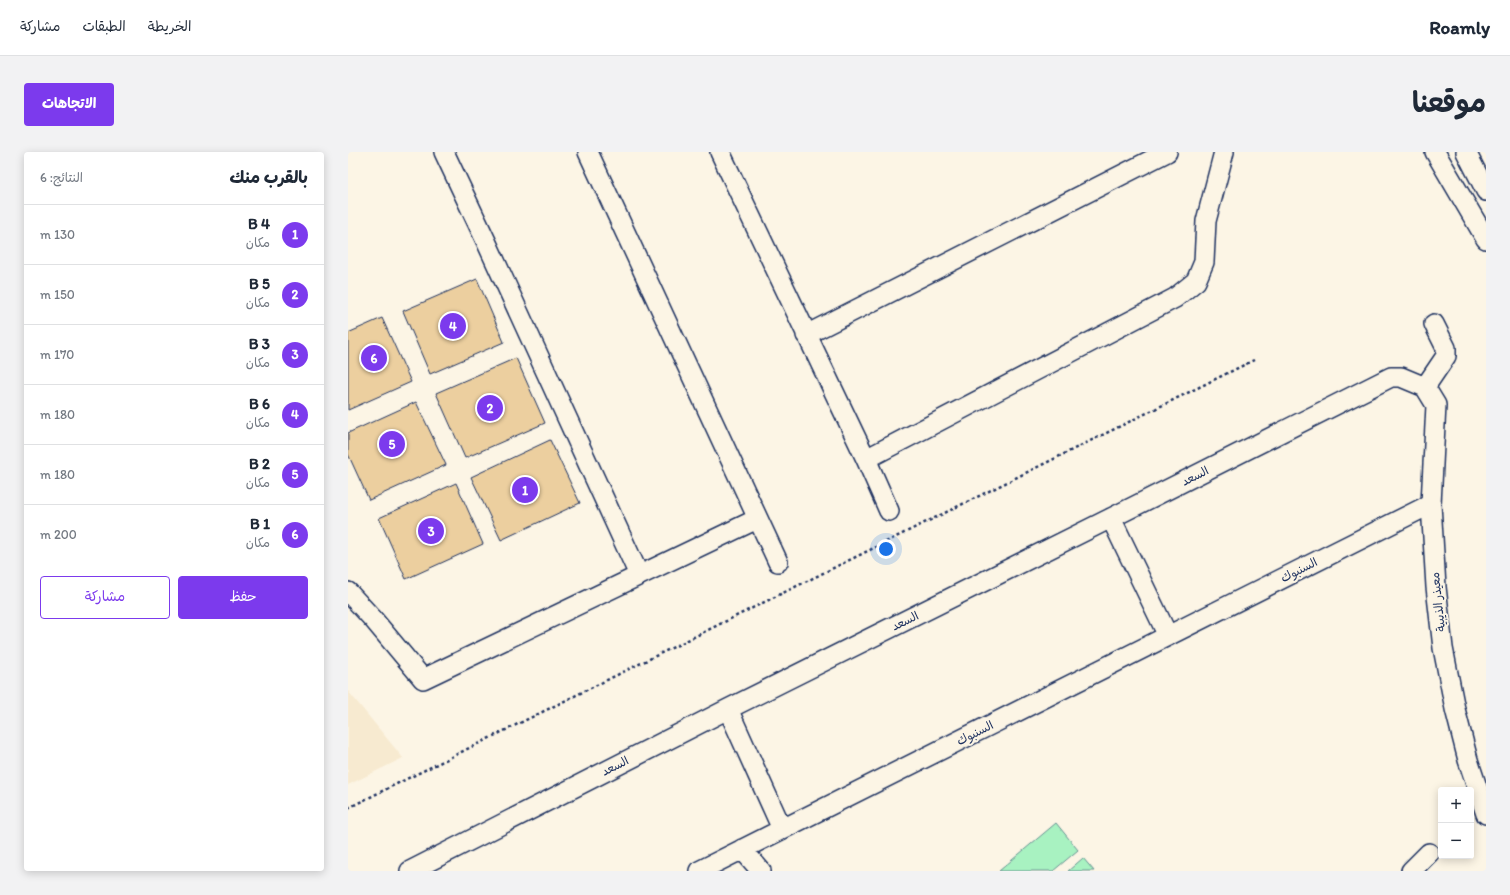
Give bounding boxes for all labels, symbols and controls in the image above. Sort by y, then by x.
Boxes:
text: Roamly [1429,16,1490,39]
text: مشاركة [20,18,60,35]
text: الطبقات [82,18,126,35]
text: الخريطة [148,18,191,35]
button: الاتجاهات [24,83,114,126]
text: موقعنا [1412,85,1486,119]
text: بالقرب منك [230,167,308,187]
text: النتائج: 6 [40,170,83,185]
text: B 4 [248,215,270,233]
text: 130 m [40,227,75,242]
text: 1 [292,227,298,242]
text: مكان [246,235,270,250]
text: B 5 [249,275,270,293]
text: 150 m [40,287,75,302]
text: 2 [292,287,298,302]
text: مكان [246,295,270,310]
pin: 4 [440,311,466,341]
text: B 3 [249,335,270,353]
pin: 6 [361,343,387,373]
text: 170 m [40,347,74,362]
text: 3 [291,347,299,362]
text: مكان [246,355,270,370]
pin: 2 [477,393,503,423]
text: B 6 [249,395,270,413]
text: 180 m [40,407,75,422]
text: 4 [291,407,299,422]
text: مكان [246,415,270,430]
pin: 5 [379,429,405,459]
text: B 2 [249,455,270,473]
street label: السعد [1179,463,1211,489]
text: 180 m [40,467,75,482]
text: 5 [292,467,298,482]
text: مكان [246,475,270,490]
pin: 1 [512,475,538,505]
text: B 1 [250,515,270,533]
pin: 3 [418,516,444,546]
text: 200 m [40,527,77,542]
text: 6 [292,527,298,542]
text: مكان [246,535,270,550]
your location [876,539,896,559]
street label: السنبوك [1278,555,1320,586]
street label: معيذر الذيبية [1428,571,1449,632]
button: مشاركة [40,576,170,619]
button: حفظ [178,576,308,619]
street label: السعد [889,608,921,634]
street label: السنبوك [954,718,996,749]
street label: السعد [599,753,631,779]
map controls [1438,787,1474,859]
button: + [1438,787,1474,823]
button: − [1438,823,1474,859]

